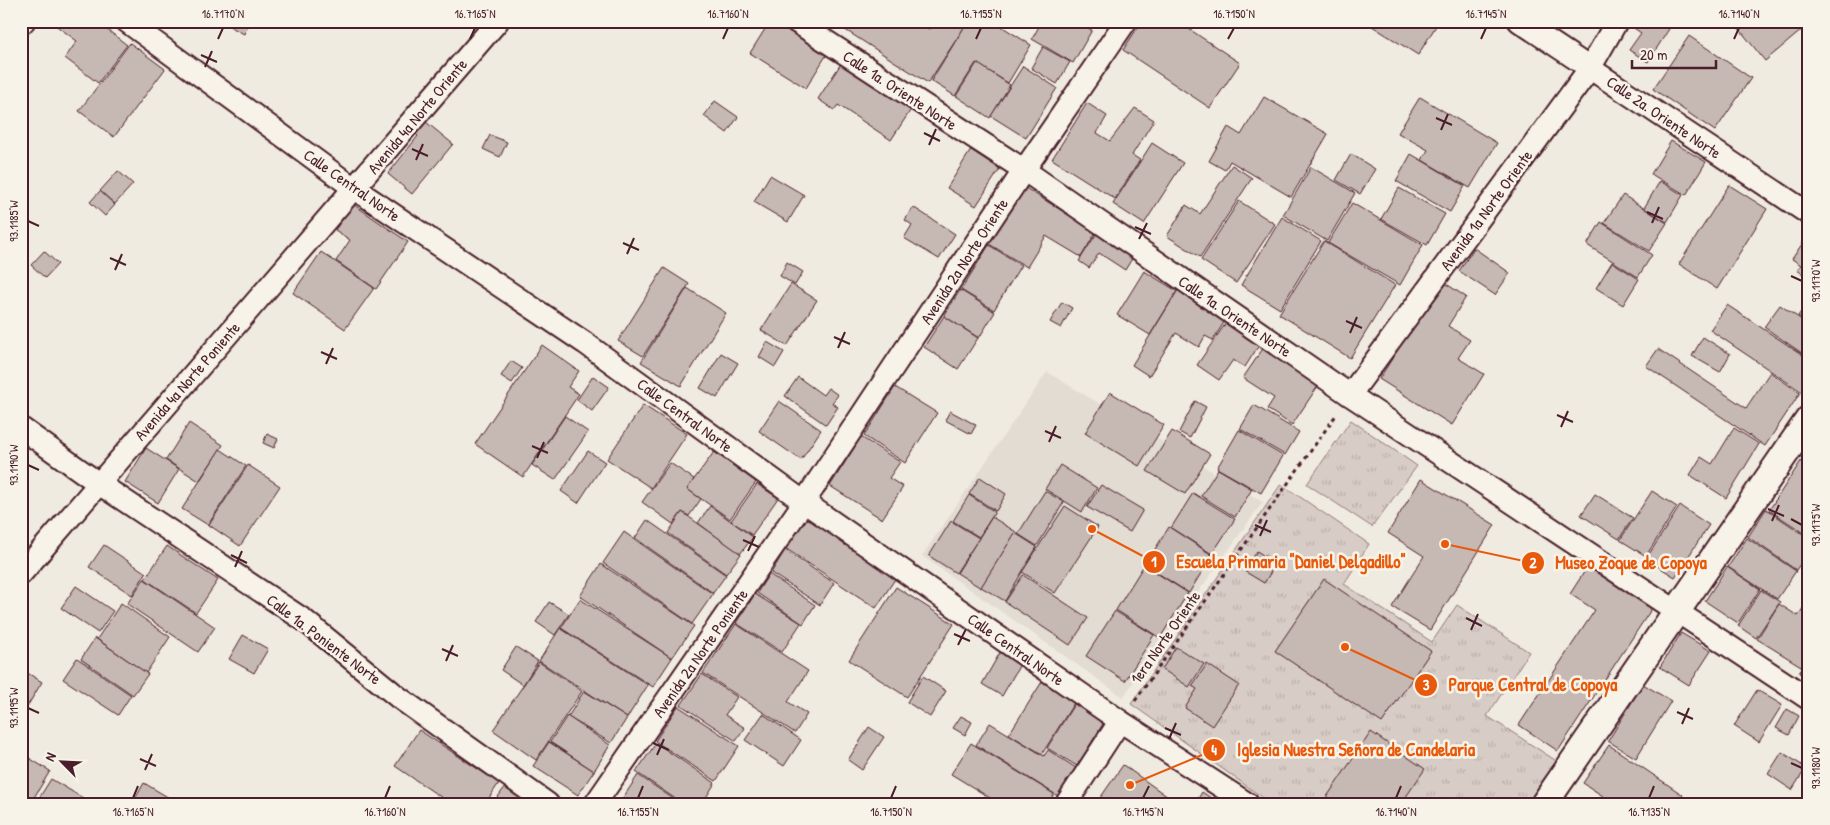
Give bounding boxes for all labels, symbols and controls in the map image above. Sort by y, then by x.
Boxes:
text: 16.7170°N [202,5,244,22]
text: 16.7165°N [454,5,496,22]
text: 16.7160°N [707,5,749,22]
text: 16.7155°N [960,5,1002,22]
text: 16.7150°N [1213,5,1255,22]
text: 16.7145°N [1466,5,1506,22]
text: 16.7140°N [1718,5,1760,22]
scale bar [1632,38,1716,70]
text: 20 m [1640,44,1667,65]
street label: Calle 1a. Oriente Norte [839,45,962,136]
street label: Avenida 4a Norte Oriente [362,53,472,178]
street label: Calle 2a. Oriente Norte [1602,71,1726,164]
street label: Calle Central Norte [299,144,405,227]
street label: Avenida 1a Norte Oriente [1435,145,1538,275]
street label: Avenida 2a Norte Oriente [915,193,1013,328]
text: 93.1185°W [5,200,22,242]
text: 93.1170°W [1807,259,1824,302]
street label: Calle 1a. Oriente Norte [1174,270,1296,362]
street label: Avenida 4a Norte Poniente [129,316,245,445]
street label: Calle Central Norte [633,373,738,458]
text: 93.1190°W [5,444,22,486]
text: 93.1175°W [1807,503,1824,546]
callout: Escuela Primaria "Daniel Delgadillo" [1142,545,1416,578]
callout: Museo Zoque de Copoya [1520,546,1717,579]
text: Escuela Primaria "Daniel Delgadillo" [1176,549,1406,575]
text: Museo Zoque de Copoya [1555,550,1708,576]
text: 1 [1151,551,1157,572]
text: 2 [1529,552,1537,573]
street label: Avenida 2a Norte Poniente [647,584,753,722]
street label: 1era Norte Oriente [1125,586,1206,688]
street label: Calle 1a. Poniente Norte [262,589,386,690]
street label: Calle Central Norte [963,608,1069,691]
callout: Parque Central de Copoya [1414,668,1628,701]
text: Parque Central de Copoya [1449,672,1618,698]
text: 3 [1423,674,1430,695]
text: 93.1195°W [5,687,22,728]
callout: Iglesia Nuestra Señora de Candelaria [1202,734,1485,767]
text: Iglesia Nuestra Señora de Candelaria [1237,737,1476,763]
north arrow [38,738,88,788]
text: 4 [1211,739,1217,760]
text: 93.1180°W [1807,746,1824,789]
text: N [39,749,60,764]
text: 16.7165°N [112,803,154,820]
text: 16.7160°N [364,803,406,820]
text: 16.7155°N [617,803,659,820]
text: 16.7150°N [870,803,912,820]
text: 16.7145°N [1123,803,1163,820]
text: 16.7140°N [1375,803,1417,820]
text: 16.7135°N [1628,803,1670,820]

